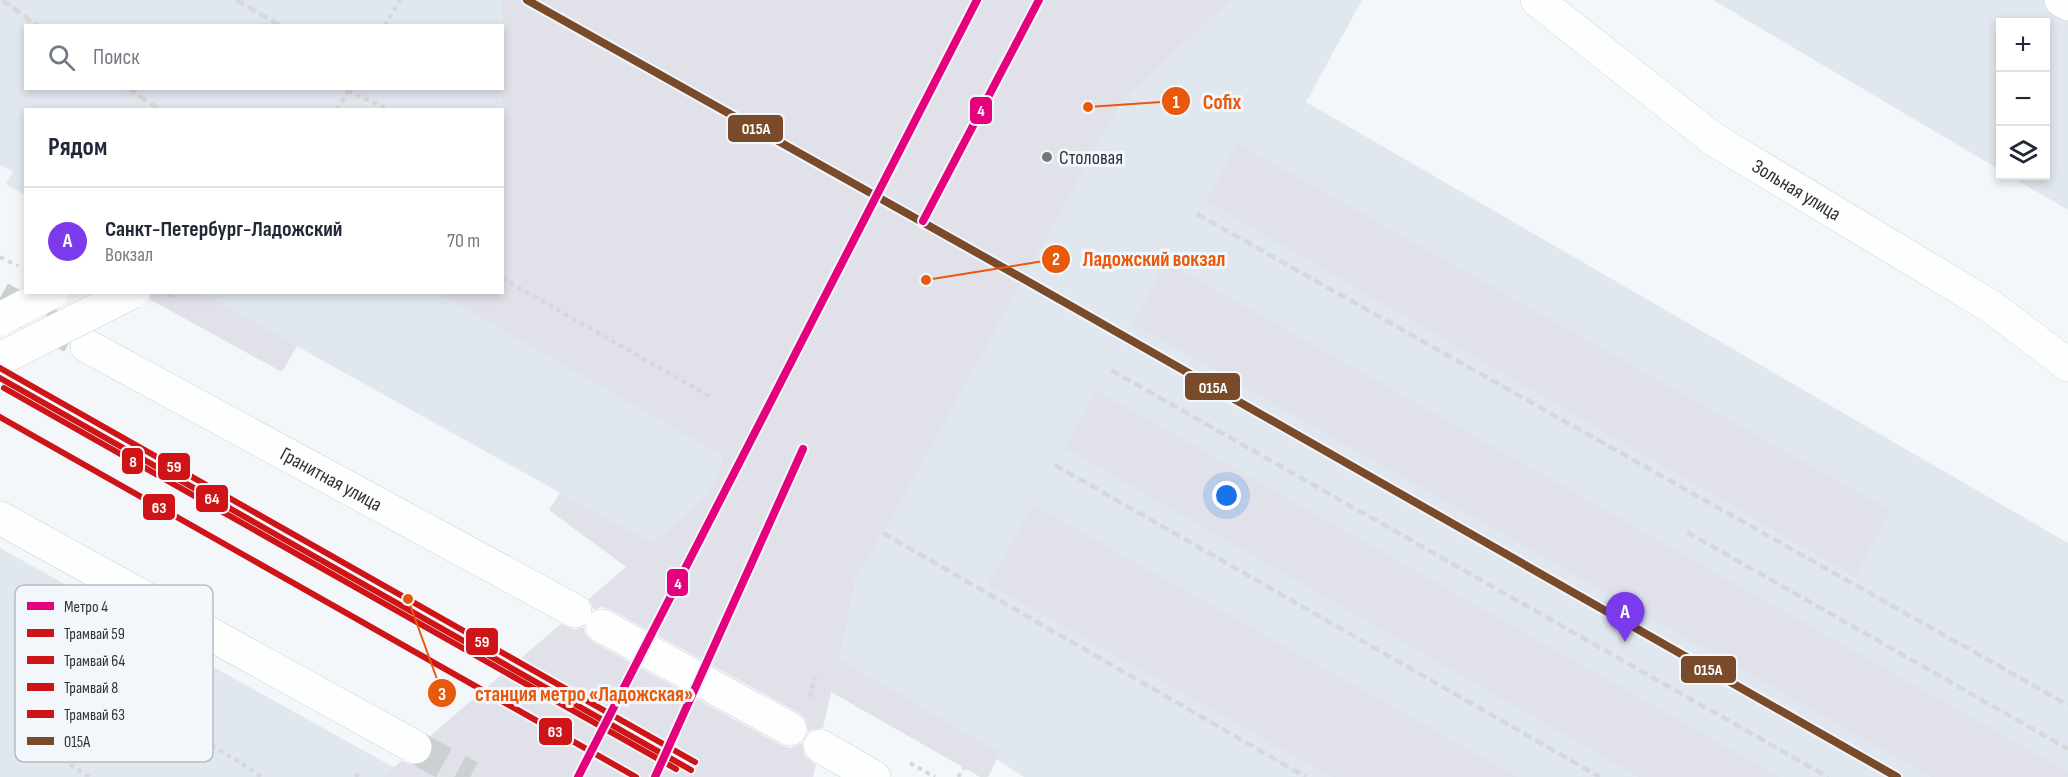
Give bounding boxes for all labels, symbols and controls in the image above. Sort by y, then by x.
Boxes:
map controls [1996,18,2050,180]
button: + [1996,18,2050,72]
search box [24,24,504,90]
icon: search [45,41,78,74]
text: Поиск [93,44,139,71]
button: − [1996,72,2050,126]
callout: Cofix [1161,82,1253,121]
text: Cofix [1203,90,1241,115]
text: 1 [1172,92,1180,113]
line badge: 4 [969,96,993,125]
text: 4 [977,102,985,121]
line badge: 015А [727,114,784,143]
text: 015А [742,120,771,139]
button: layers [1996,126,2050,180]
text: Рядом [48,132,107,163]
place label: Столовая [1059,146,1123,170]
marker: Столовая [1040,150,1054,164]
street label: Зольная улица [1747,154,1845,226]
text: Санкт-Петербург-Ладожский [105,216,342,243]
text: A [63,229,72,253]
text: 70 m [447,229,480,253]
callout: Ладожский вокзал [1041,239,1236,278]
text: Вокзал [105,243,153,267]
text: Ладожский вокзал [1083,247,1225,272]
text: 2 [1052,249,1060,270]
line badge: 015А [1184,372,1241,401]
text: 015А [1199,379,1228,398]
street label: Гранитная улица [276,442,386,517]
line badge: 8 [121,447,144,475]
line badge: 59 [157,452,191,481]
text: 8 [129,453,137,472]
text: 59 [167,458,181,477]
your location [1212,481,1241,510]
line badge: 64 [195,484,229,513]
text: 64 [204,490,220,509]
line badge: 63 [142,493,176,521]
text: 63 [152,499,166,518]
line badge: 4 [666,568,689,597]
text: 4 [674,575,682,594]
legend [15,585,213,762]
pin: A [1606,592,1644,642]
text: Метро 4 [64,598,108,617]
text: Трамвай 59 [64,625,125,644]
line badge: 59 [465,627,499,656]
text: 59 [475,633,489,652]
text: Трамвай 64 [64,652,126,671]
line badge: 015А [1680,655,1737,684]
text: 015А [1694,661,1723,680]
callout: станция метро «Ладожская» [427,674,711,713]
text: Трамвай 8 [64,679,118,698]
text: станция метро «Ладожская» [475,682,693,707]
text: 3 [438,684,446,705]
text: Трамвай 63 [64,706,125,725]
line badge: 63 [538,717,573,746]
text: 63 [548,723,562,742]
text: 015А [64,733,90,752]

